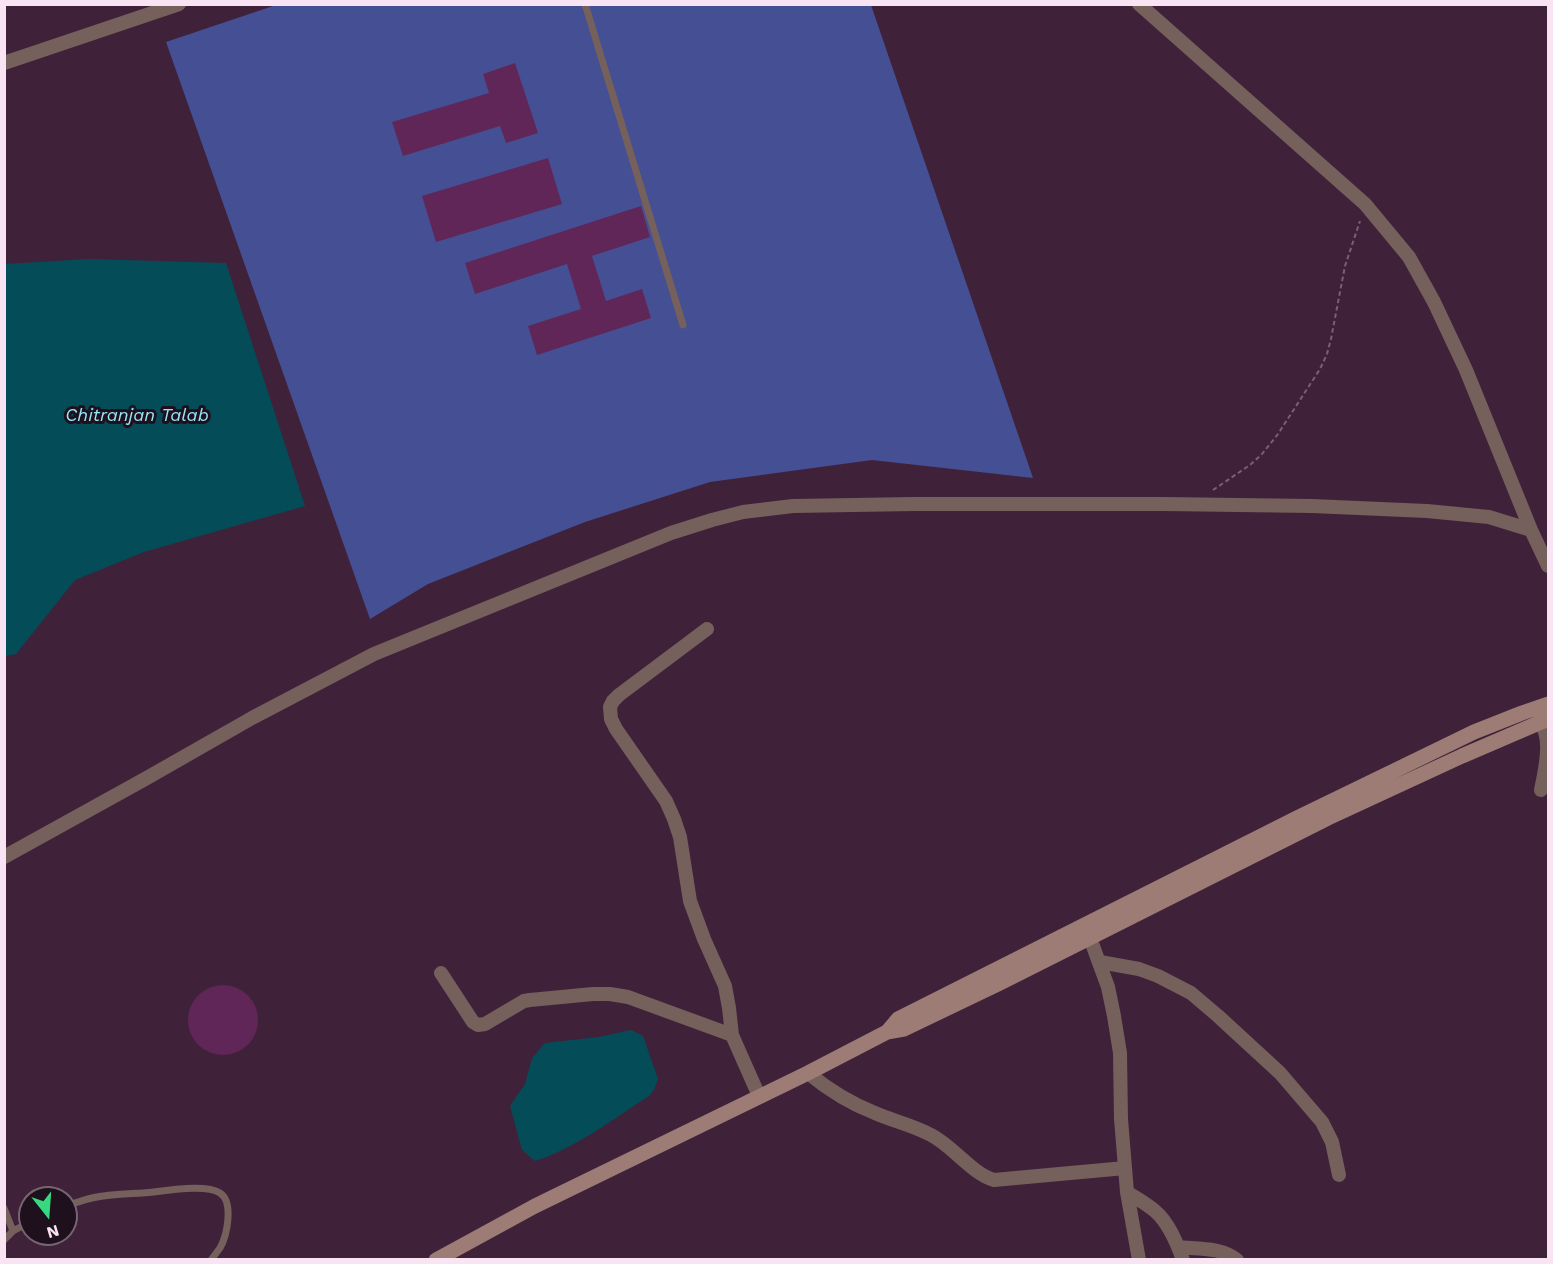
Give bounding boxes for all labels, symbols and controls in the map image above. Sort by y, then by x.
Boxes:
water label: Chitranjan Talab [65,405,209,427]
north arrow [18,1186,78,1246]
text: N [44,1221,61,1243]

